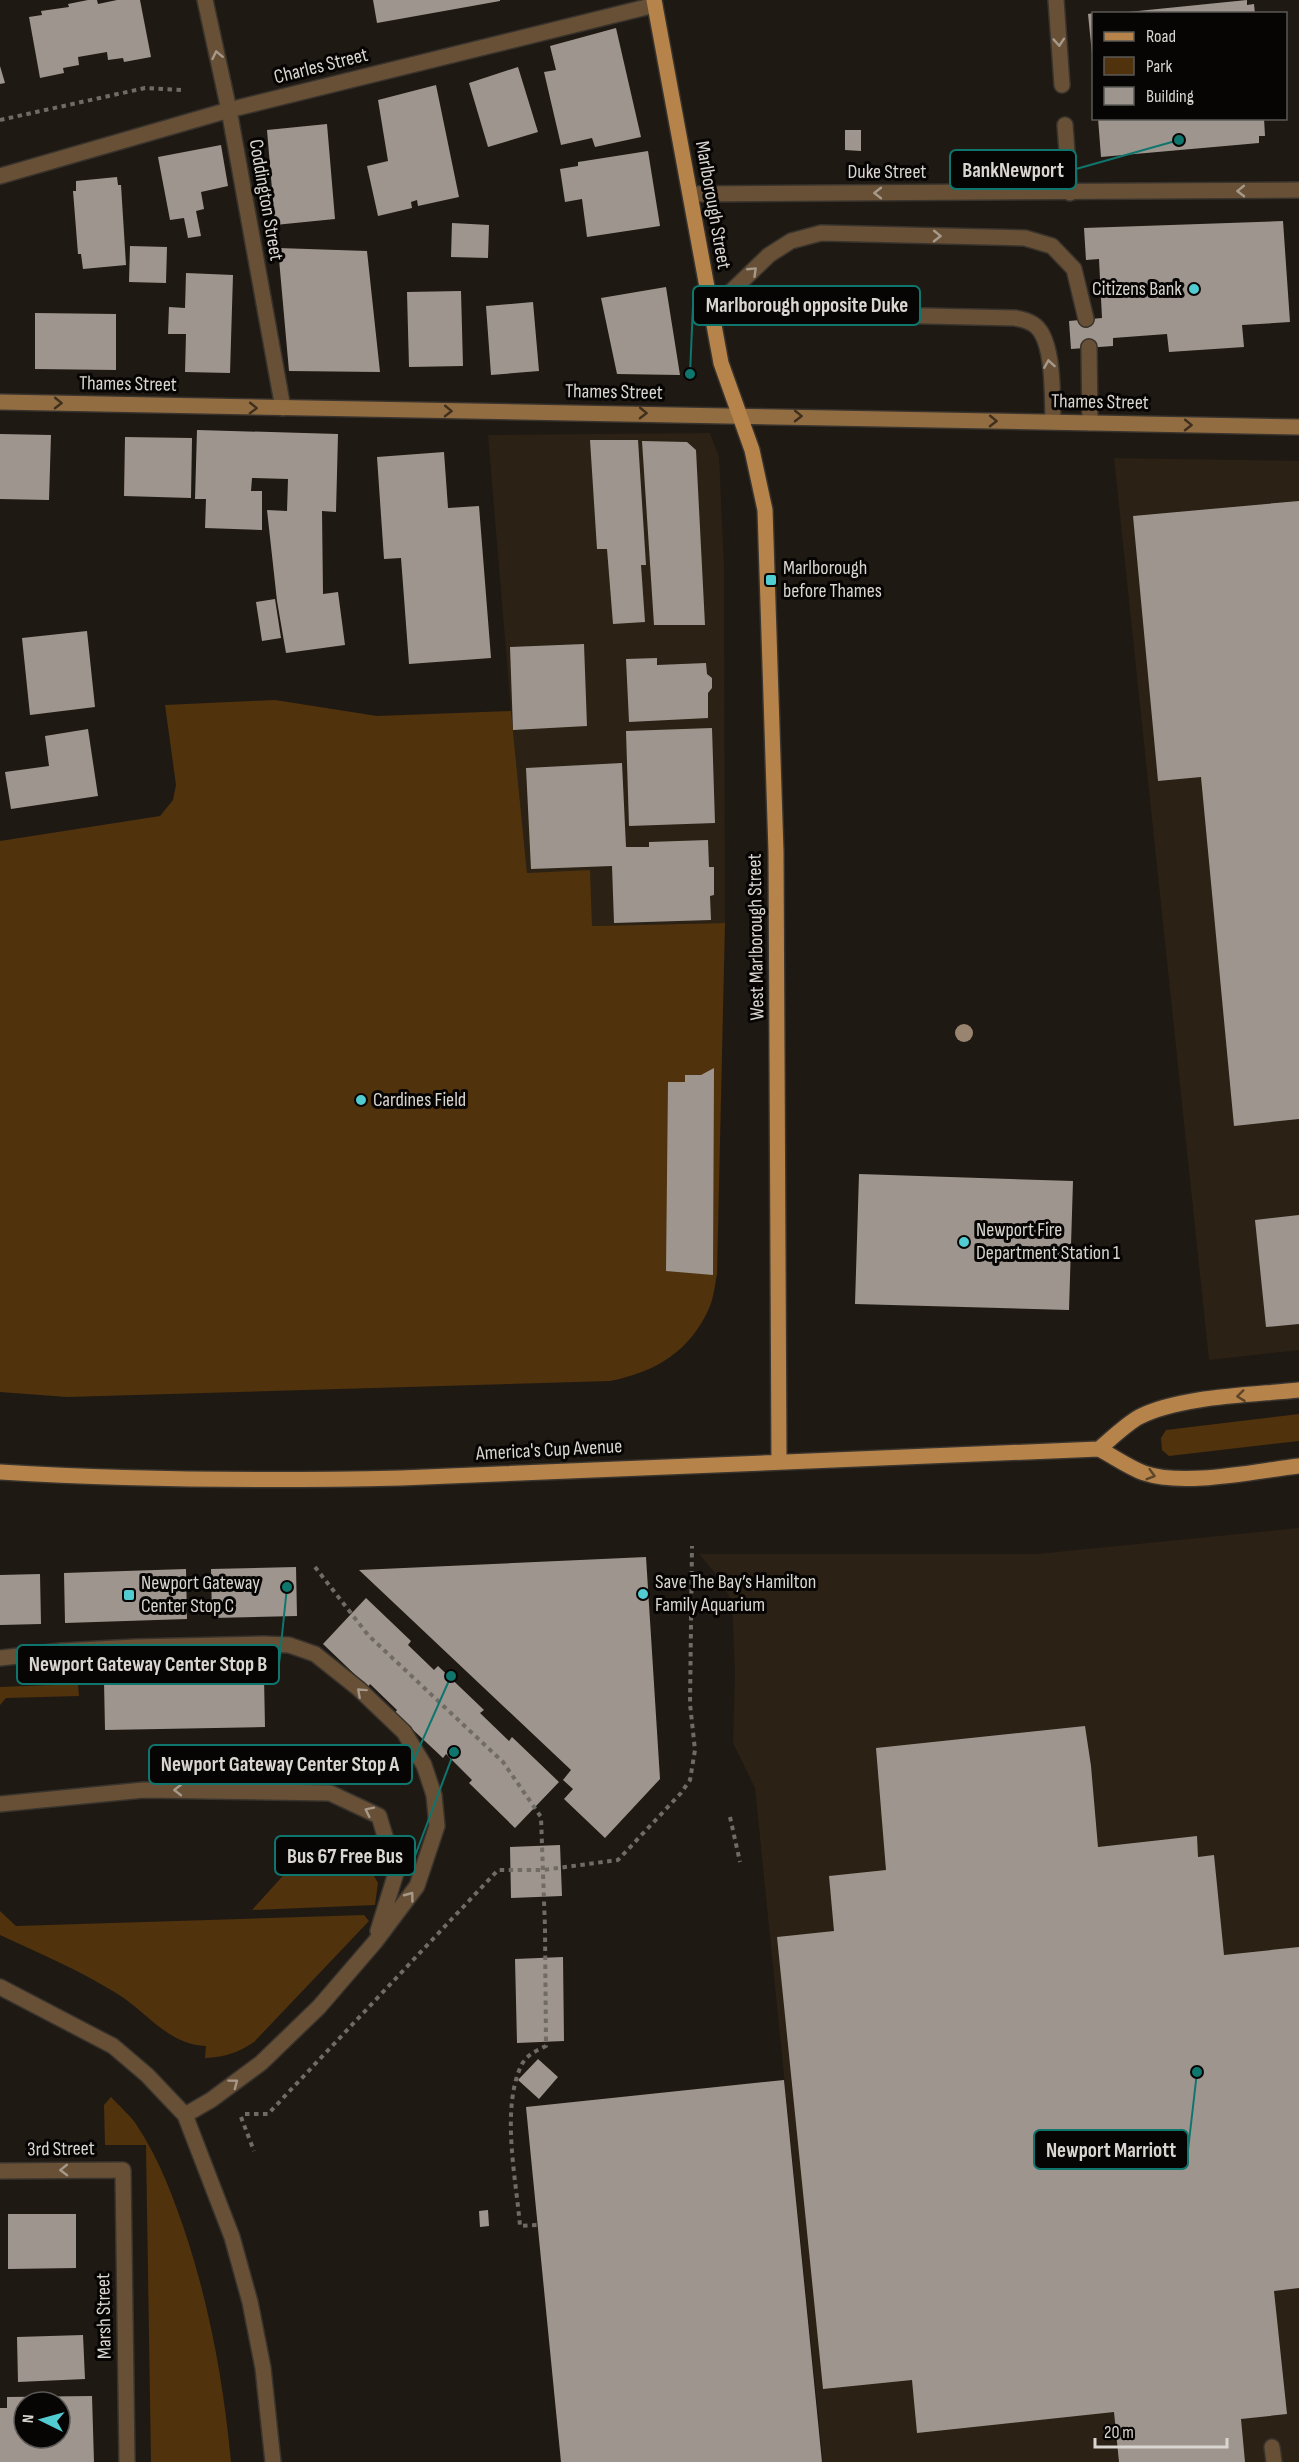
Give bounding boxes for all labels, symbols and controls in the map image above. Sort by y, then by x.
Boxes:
legend [1092,12,1287,120]
text: Road [1146,26,1176,47]
one-way arrow [1052,38,1065,47]
street label: Charles Street [272,43,370,89]
one-way arrow [211,50,224,60]
text: Park [1146,56,1172,77]
text: Building [1146,86,1194,107]
street label: Coddington Street [244,137,288,263]
street label: Marlborough Street [690,139,736,271]
callout: BankNewport [950,150,1076,189]
text: BankNewport [962,158,1064,183]
street label: Duke Street [848,160,926,184]
one-way arrow [1236,185,1245,197]
one-way arrow [873,187,882,199]
one-way arrow [932,230,941,242]
one-way arrow [746,267,757,278]
place label: Citizens Bank [1092,277,1182,301]
marker: Citizens Bank [1187,282,1201,296]
callout: Marlborough opposite Duke [693,286,920,325]
text: Marlborough opposite Duke [706,293,908,318]
one-way arrow [1044,359,1056,368]
street label: Thames Street [79,371,177,397]
street label: Thames Street [565,379,663,405]
street label: Thames Street [1051,389,1149,415]
one-way arrow [54,397,63,410]
one-way arrow [249,401,258,414]
one-way arrow [444,404,453,417]
one-way arrow [639,407,648,420]
one-way arrow [793,410,802,422]
one-way arrow [988,414,997,427]
one-way arrow [1183,419,1192,431]
place label: Marlborough before Thames [783,556,882,603]
marker: Marlborough before Thames [764,573,778,587]
street label: West Marlborough Street [743,853,769,1021]
place label: Cardines Field [373,1088,466,1112]
marker: Cardines Field [354,1093,368,1107]
place label: Newport Fire Department Station 1 [976,1218,1120,1265]
marker: Newport Fire Department Station 1 [957,1235,971,1249]
one-way arrow [1236,1390,1245,1402]
street label: America's Cup Avenue [474,1434,623,1466]
one-way arrow [1146,1467,1156,1480]
place label: Save The Bay’s Hamilton Family Aquarium [655,1570,816,1617]
place label: Newport Gateway Center Stop C [141,1571,260,1618]
marker: Save The Bay’s Hamilton Family Aquarium [636,1587,650,1601]
marker: Newport Gateway Center Stop C [122,1588,136,1602]
callout: Newport Gateway Center Stop B [17,1645,279,1684]
text: Newport Gateway Center Stop B [29,1652,267,1677]
one-way arrow [358,1688,368,1699]
callout: Newport Gateway Center Stop A [149,1745,412,1784]
text: Newport Gateway Center Stop A [161,1752,400,1777]
one-way arrow [174,1784,183,1796]
one-way arrow [364,1807,375,1819]
callout: Bus 67 Free Bus [275,1836,415,1875]
text: Bus 67 Free Bus [287,1844,403,1869]
one-way arrow [403,1892,414,1903]
one-way arrow [227,2080,238,2091]
callout: Newport Marriott [1034,2130,1188,2169]
street label: 3rd Street [27,2136,95,2162]
text: Newport Marriott [1046,2138,1176,2163]
one-way arrow [60,2164,69,2176]
street label: Marsh Street [91,2273,117,2359]
north arrow [12,2390,72,2450]
scale bar [1095,2411,1227,2449]
text: N [19,2414,38,2424]
text: 20 m [1104,2422,1134,2443]

